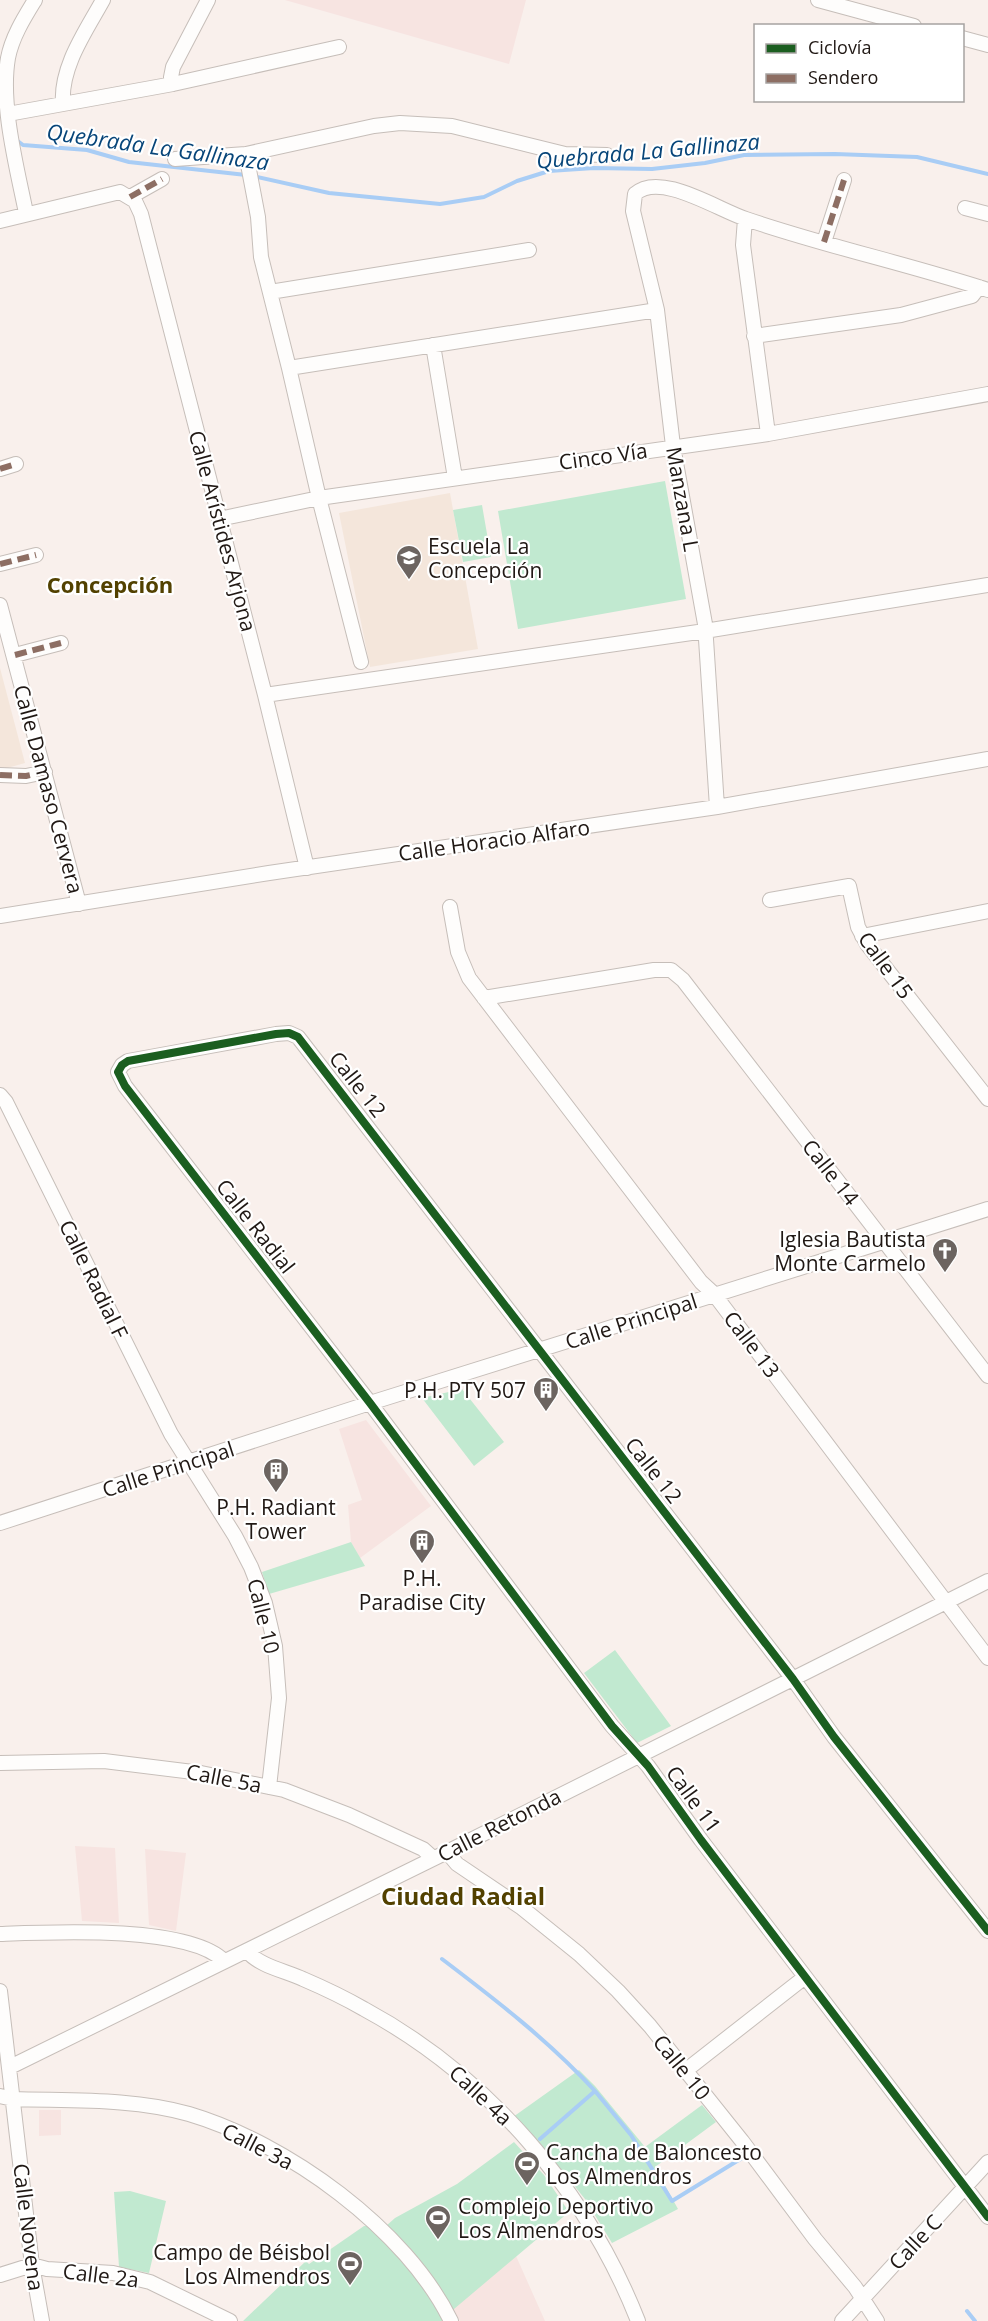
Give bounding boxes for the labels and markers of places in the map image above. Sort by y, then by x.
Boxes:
place label: Escuela La Concepción [428,532,542,584]
school or university icon: Escuela La Concepción [394,543,424,581]
place label: Iglesia Bautista Monte Carmelo [774,1225,926,1277]
church icon: Iglesia Bautista Monte Carmelo [930,1236,960,1274]
building icon: P.H. PTY 507 [531,1375,561,1413]
place label: P.H. PTY 507 [404,1376,526,1404]
building icon: P.H. Radiant Tower [261,1456,291,1494]
place label: P.H. Radiant Tower [216,1493,336,1545]
building icon: P.H. Paradise City [407,1527,437,1565]
place label: P.H. Paradise City [359,1564,486,1616]
place label: Cancha de Baloncesto Los Almendros [546,2138,762,2190]
sports icon: Cancha de Baloncesto Los Almendros [512,2149,542,2187]
place label: Complejo Deportivo Los Almendros [458,2192,654,2244]
sports icon: Complejo Deportivo Los Almendros [423,2203,453,2241]
place label: Campo de Béisbol Los Almendros [153,2238,330,2290]
sports icon: Campo de Béisbol Los Almendros [335,2249,365,2287]

